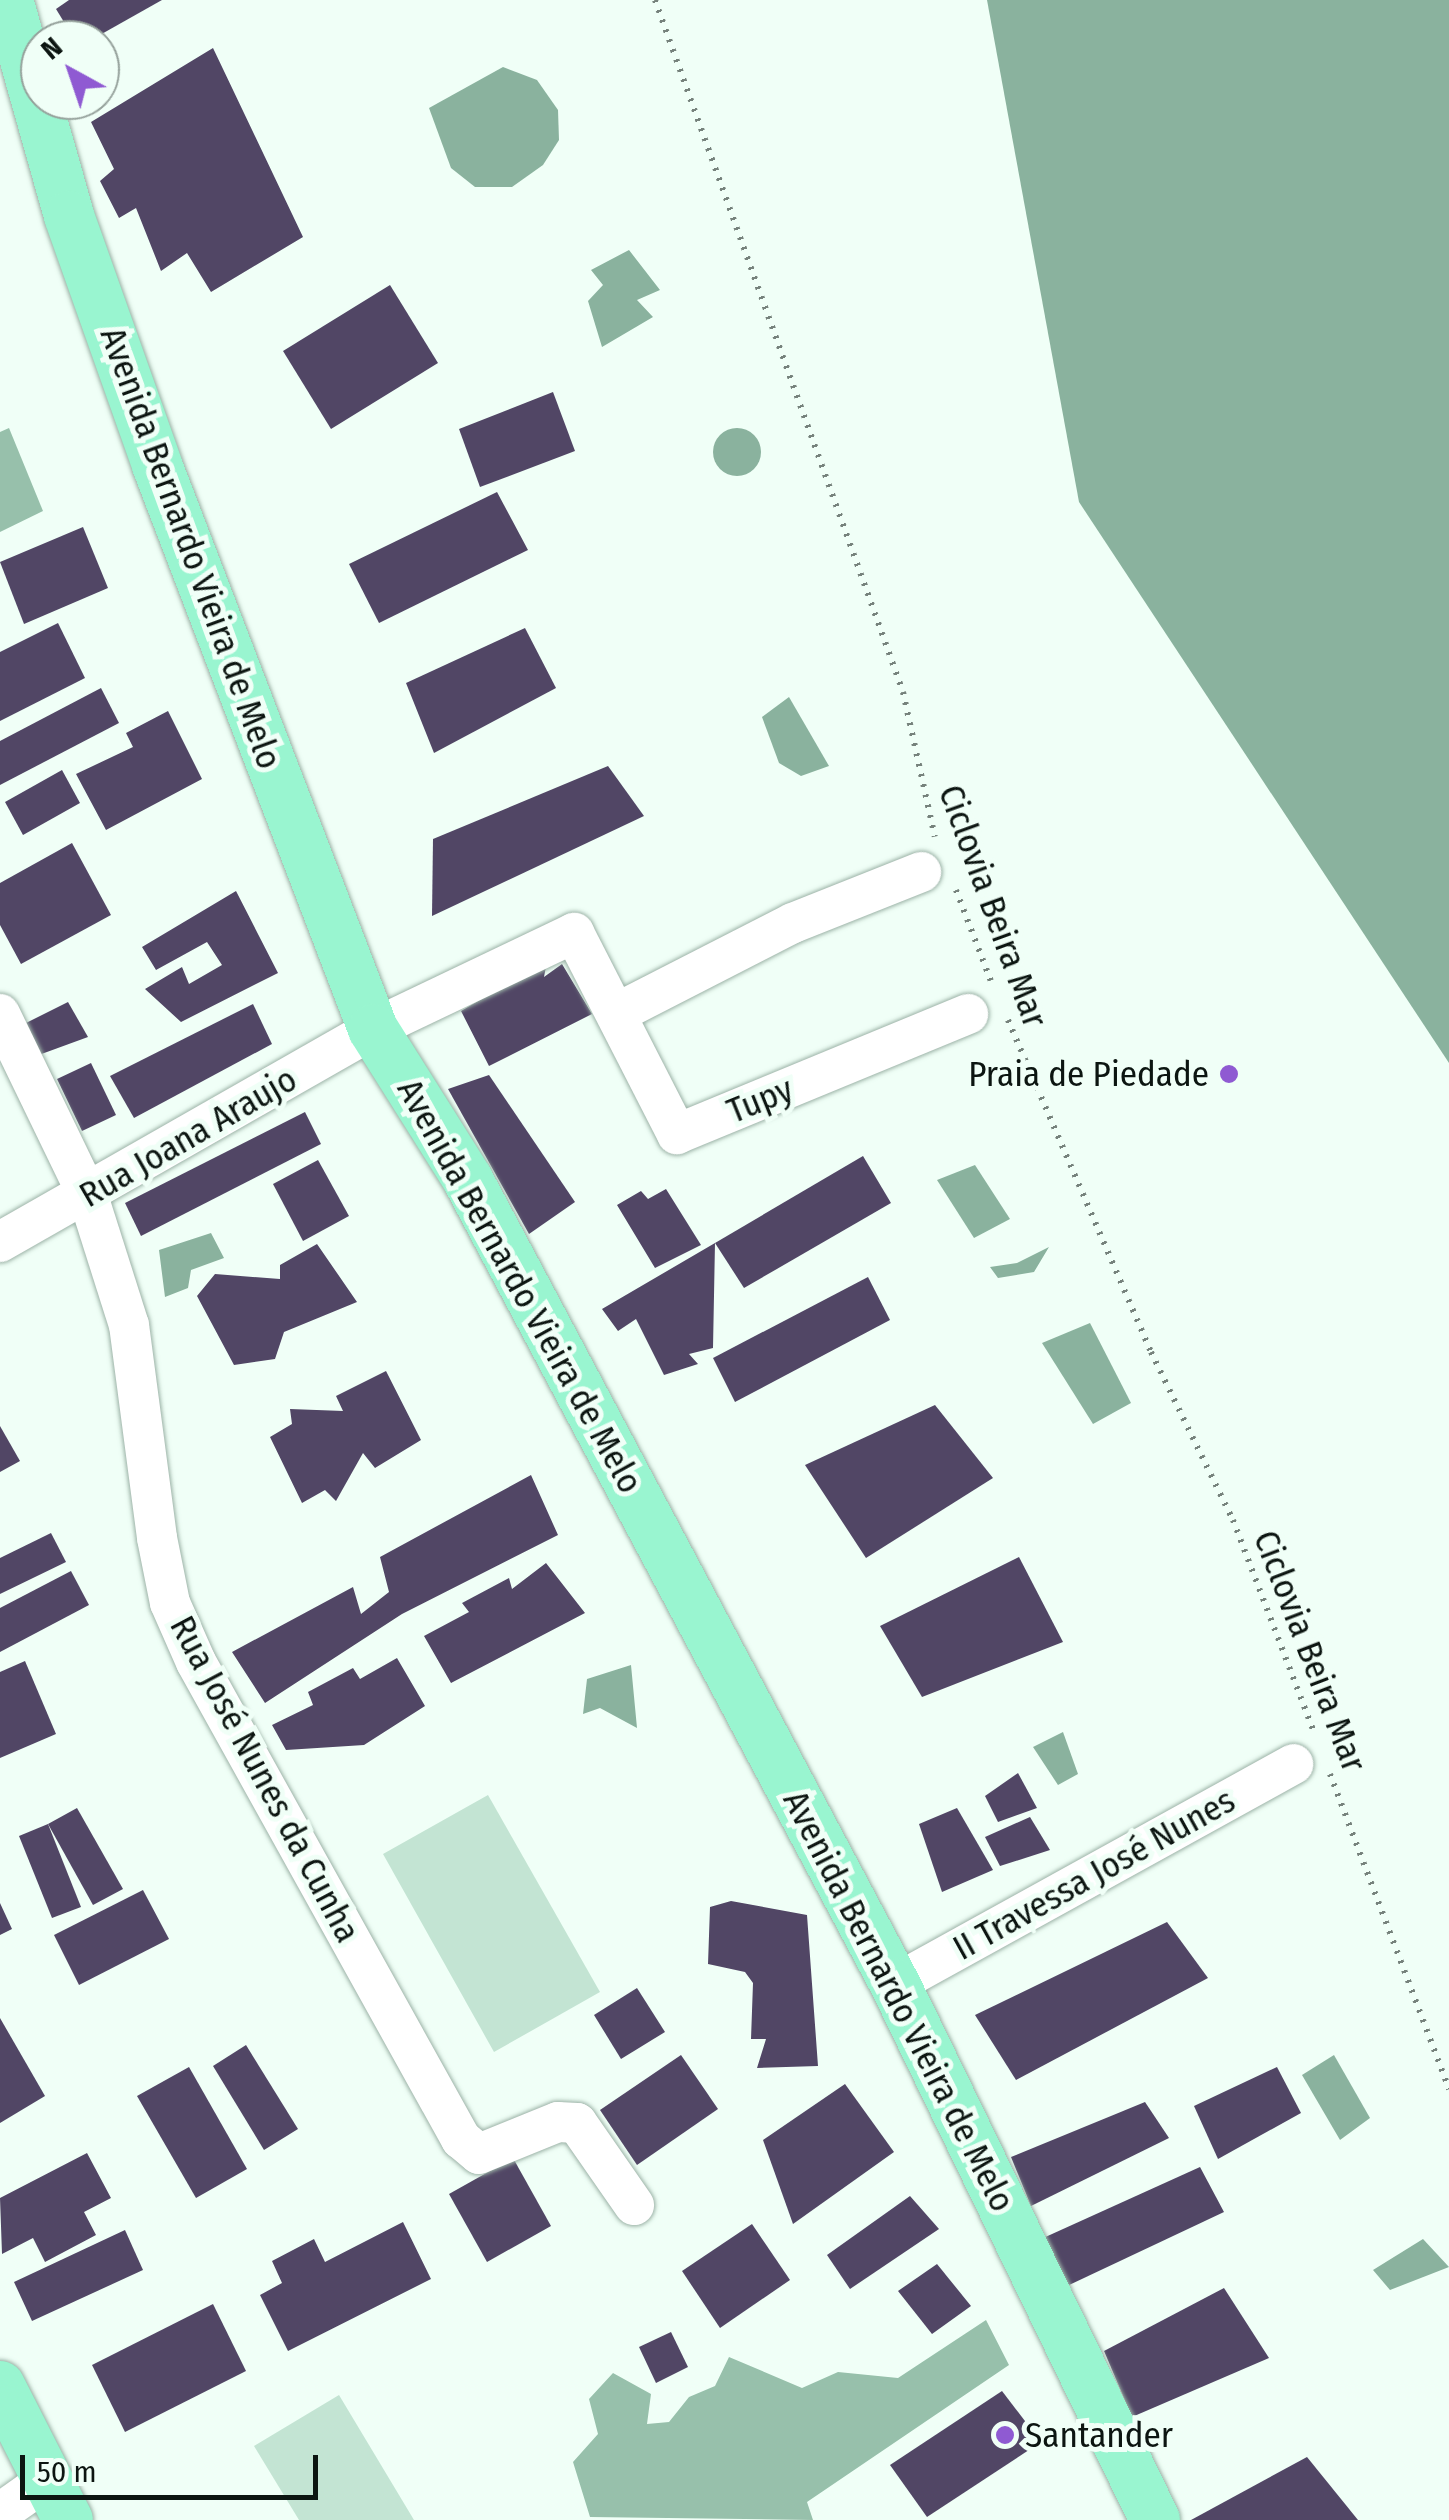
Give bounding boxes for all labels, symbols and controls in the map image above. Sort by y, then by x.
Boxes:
north arrow [20,20,120,120]
text: N [35,30,69,66]
street label: Avenida Bernardo Vieira de Melo [91,322,291,774]
street label: Ciclovia Beira Mar [930,779,1056,1033]
place label: Praia de Piedade [968,1053,1209,1095]
street label: Rua Joana Araujo [72,1058,304,1216]
marker: Praia de Piedade [1218,1063,1240,1085]
street label: Tupy [721,1068,799,1132]
street label: Avenida Bernardo Vieira de Melo [389,1072,651,1500]
street label: Ciclovia Beira Mar [1245,1525,1375,1777]
street label: Rua José Nunes da Cunha [161,1609,369,1949]
street label: II Travessa José Nunes [946,1779,1242,1969]
street label: Avenida Bernardo Vieira de Melo [774,1784,1024,2218]
place label: Santander [1025,2414,1173,2456]
marker: Santander [994,2424,1016,2446]
scale bar [25,2435,322,2497]
text: 50 m [37,2454,97,2490]

